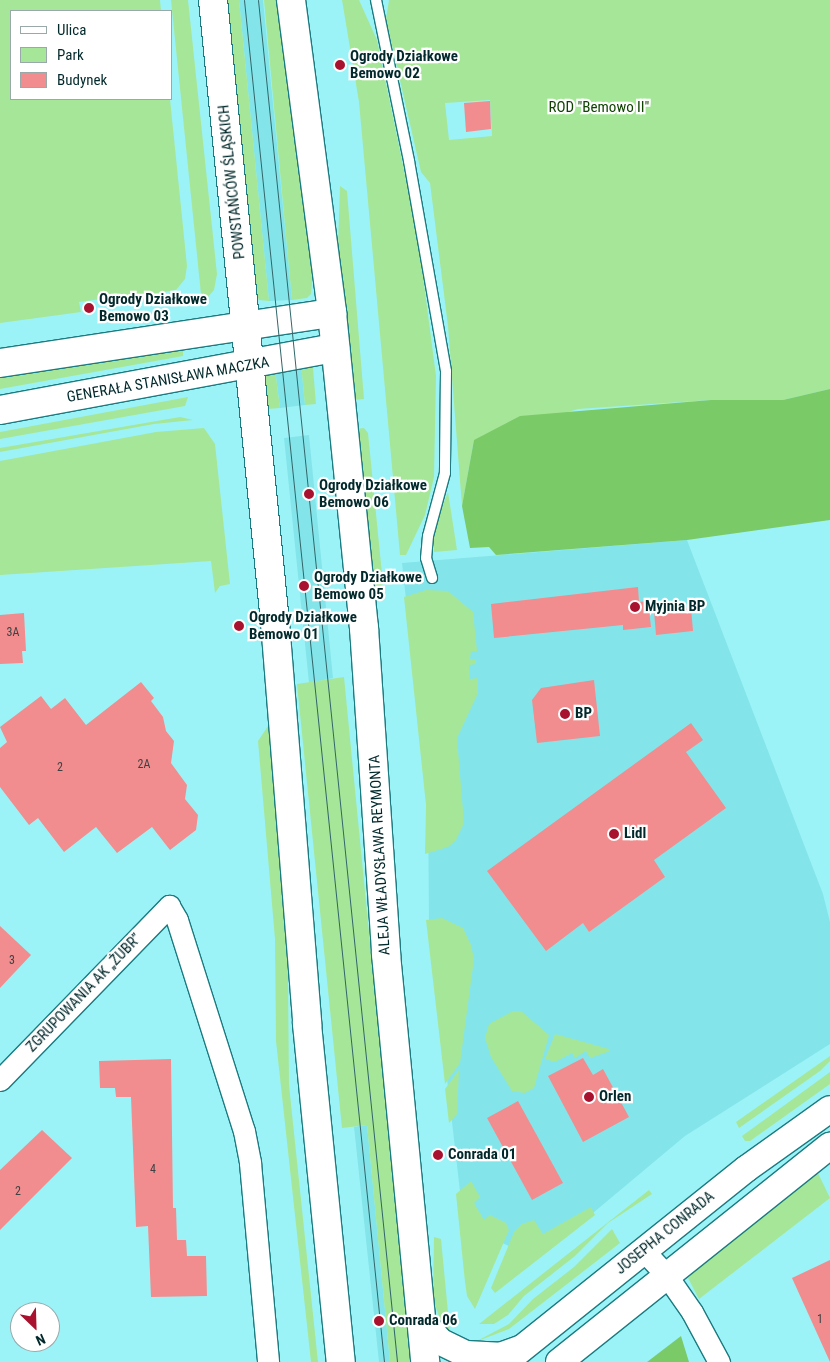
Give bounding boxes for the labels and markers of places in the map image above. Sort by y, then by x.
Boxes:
place label: Ogrody Działkowe Bemowo 02 [350,47,458,82]
marker: Ogrody Działkowe Bemowo 02 [334,59,346,71]
place label: Ogrody Działkowe Bemowo 03 [99,290,207,325]
marker: Ogrody Działkowe Bemowo 03 [83,302,95,314]
place label: Ogrody Działkowe Bemowo 06 [319,476,427,511]
marker: Ogrody Działkowe Bemowo 06 [303,488,315,500]
place label: Ogrody Działkowe Bemowo 05 [314,568,422,603]
marker: Ogrody Działkowe Bemowo 05 [298,580,310,592]
place label: Myjnia BP [645,598,705,616]
marker: Myjnia BP [629,601,641,613]
place label: Ogrody Działkowe Bemowo 01 [249,608,357,643]
marker: Ogrody Działkowe Bemowo 01 [233,620,245,632]
place label: BP [575,705,592,723]
marker: BP [559,708,571,720]
place label: Lidl [624,825,646,843]
marker: Lidl [608,828,620,840]
place label: Orlen [599,1088,631,1106]
marker: Orlen [583,1091,595,1103]
place label: Conrada 01 [448,1146,516,1164]
marker: Conrada 01 [432,1149,444,1161]
place label: Conrada 06 [389,1312,457,1330]
marker: Conrada 06 [373,1315,385,1327]

